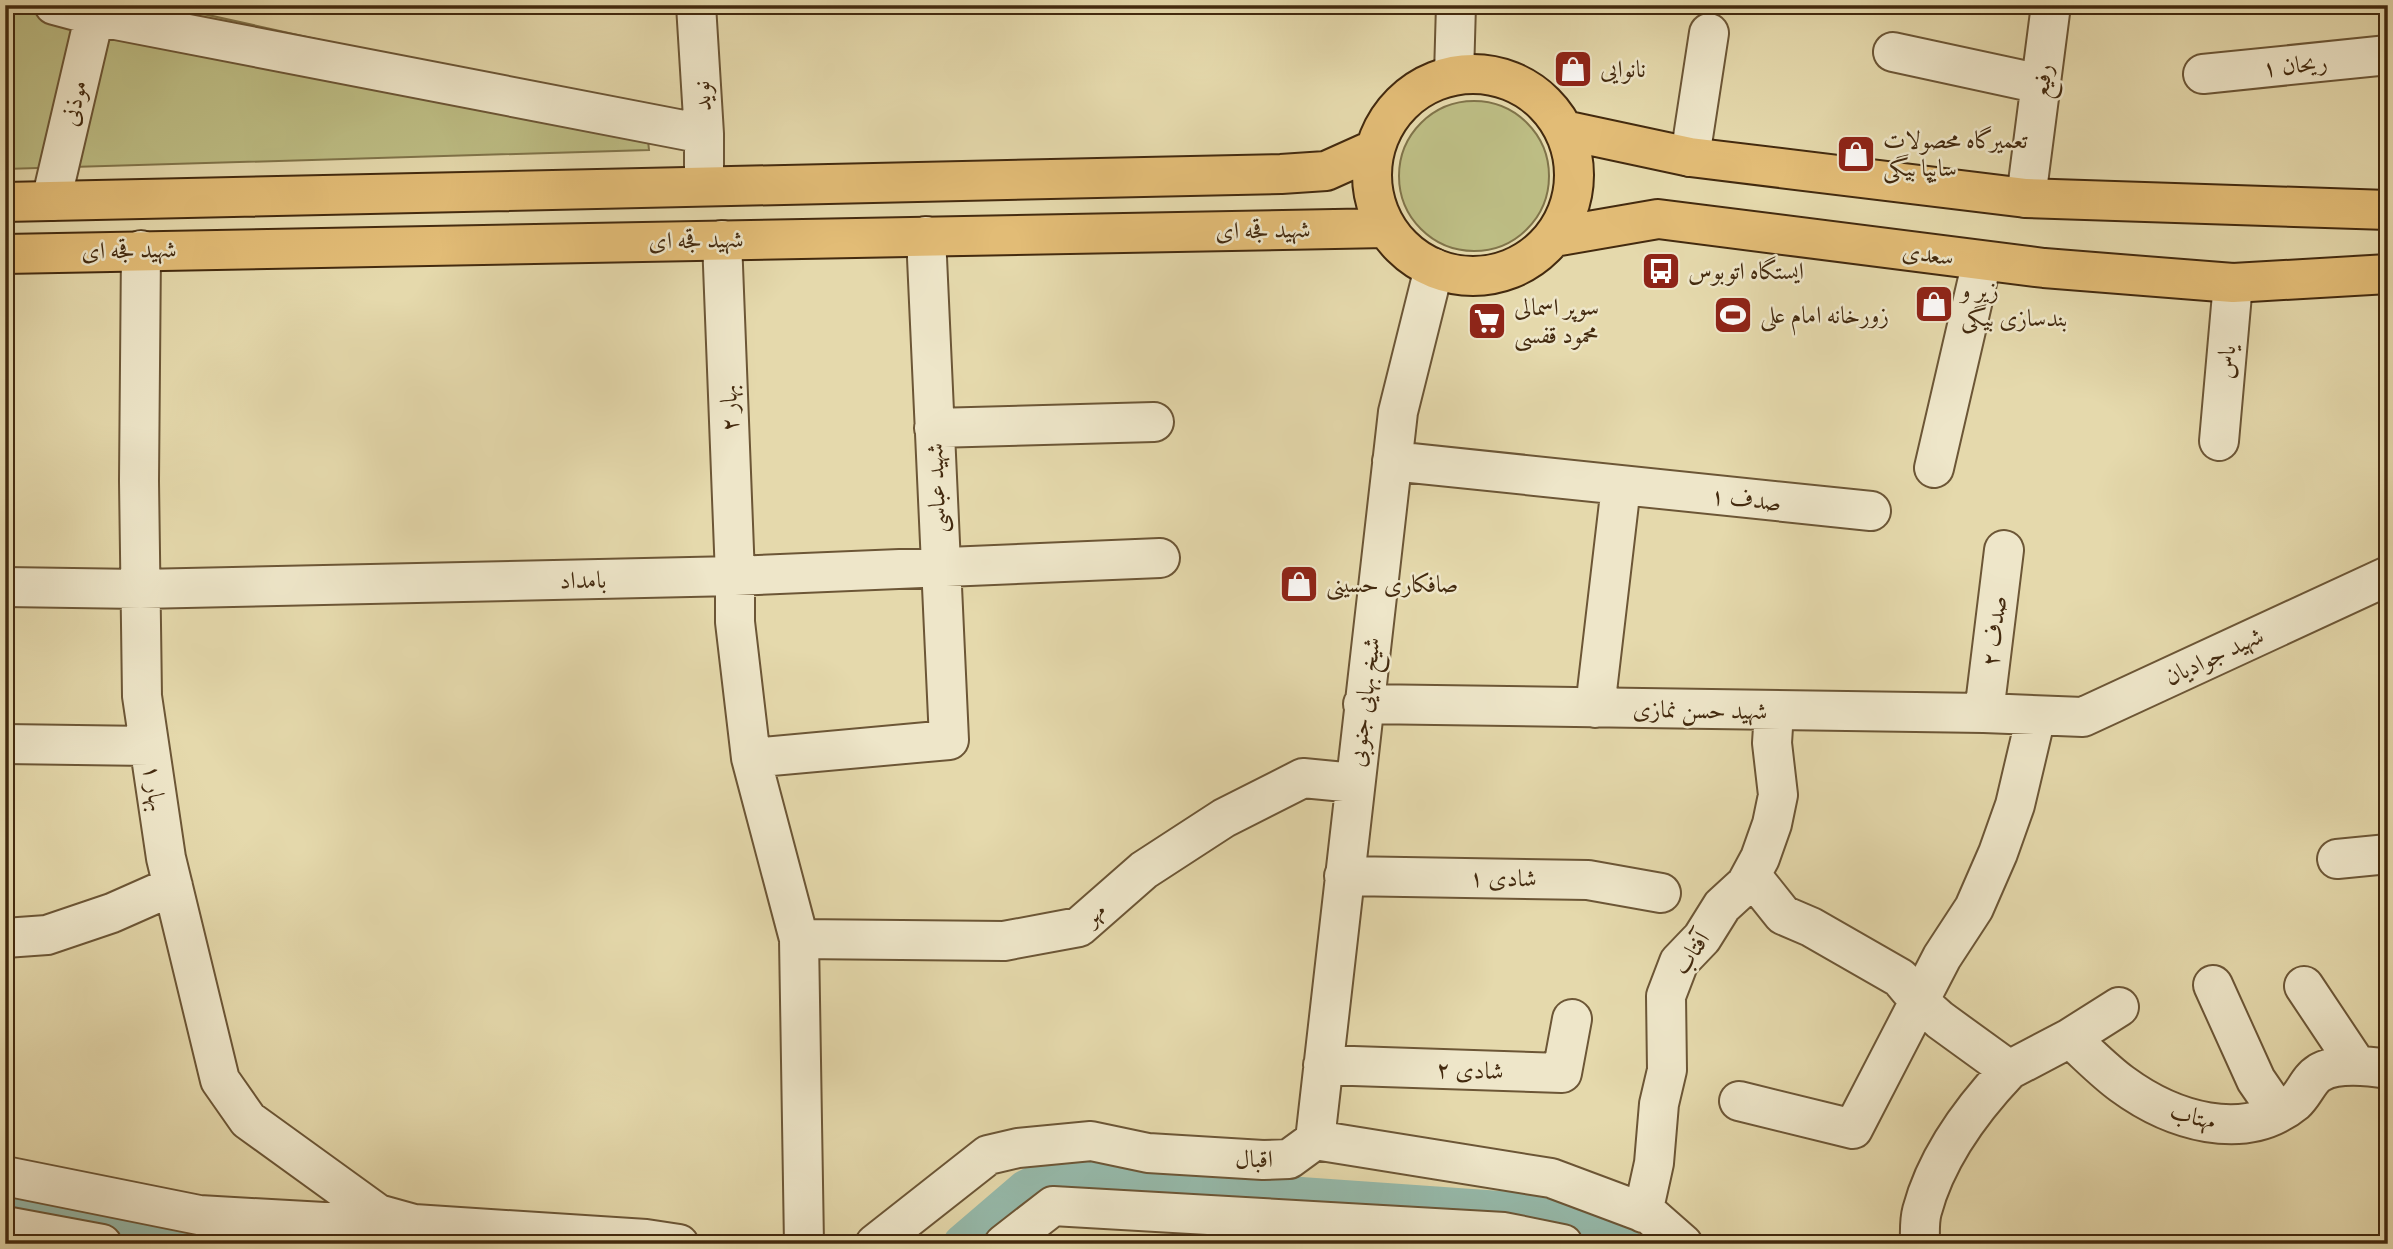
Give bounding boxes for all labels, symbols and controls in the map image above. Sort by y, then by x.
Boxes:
street label: ریحان ۱ [2261,47,2329,83]
shop icon: نانوایی [1552,48,1594,90]
place label: نانوایی [1600,54,1646,84]
street label: رفیع [2025,62,2066,101]
street label: موذنی [54,77,94,129]
street label: نوید [686,80,718,112]
place label: تعمیرگاه محصولات سایپا بیگی [1883,125,2028,184]
shop icon: تعمیرگاه محصولات سایپا بیگی [1835,133,1877,175]
street label: شهید قجه ای [1215,214,1311,246]
street label: شهید قجه ای [648,224,744,256]
street label: شهید قجه ای [81,234,177,266]
street label: سعدی [1900,236,1956,272]
bus stop icon: ایستگاه اتوبوس [1640,250,1682,292]
place label: ایستگاه اتوبوس [1688,256,1804,286]
place label: زیر و بندسازی بیگی [1958,275,2067,334]
shop icon: زیر و بندسازی بیگی [1913,283,1955,325]
place label: سوپر اسمالی محمود قفسی [1514,292,1599,352]
sports icon: زورخانه امام علی [1712,294,1754,336]
supermarket icon: سوپر اسمالی محمود قفسی [1466,300,1508,342]
place label: زورخانه امام علی [1760,300,1889,336]
street label: یاس [2210,342,2243,380]
street label: بهار ۲ [713,384,745,432]
street label: شهید عباسی [919,442,955,534]
street label: صدف ۱ [1709,480,1783,518]
shop icon: صافکاری حسینی [1278,563,1320,605]
street label: بامداد [559,565,607,595]
place label: صافکاری حسینی [1326,569,1458,601]
street label: صدف ۲ [1975,594,2013,668]
street label: شهید جوادیان [2160,620,2268,692]
street label: شیخ بهایی جنوبی [1341,635,1393,769]
street label: شهید حسن نمازی [1632,694,1768,727]
street label: بهار ۱ [137,763,173,813]
street label: شادی ۱ [1469,862,1537,894]
street label: مهر [1074,895,1112,933]
street label: آفتاب [1666,923,1718,980]
street label: شادی ۲ [1436,1054,1504,1086]
street label: مهتاب [2167,1096,2219,1136]
street label: اقبال [1235,1144,1273,1174]

